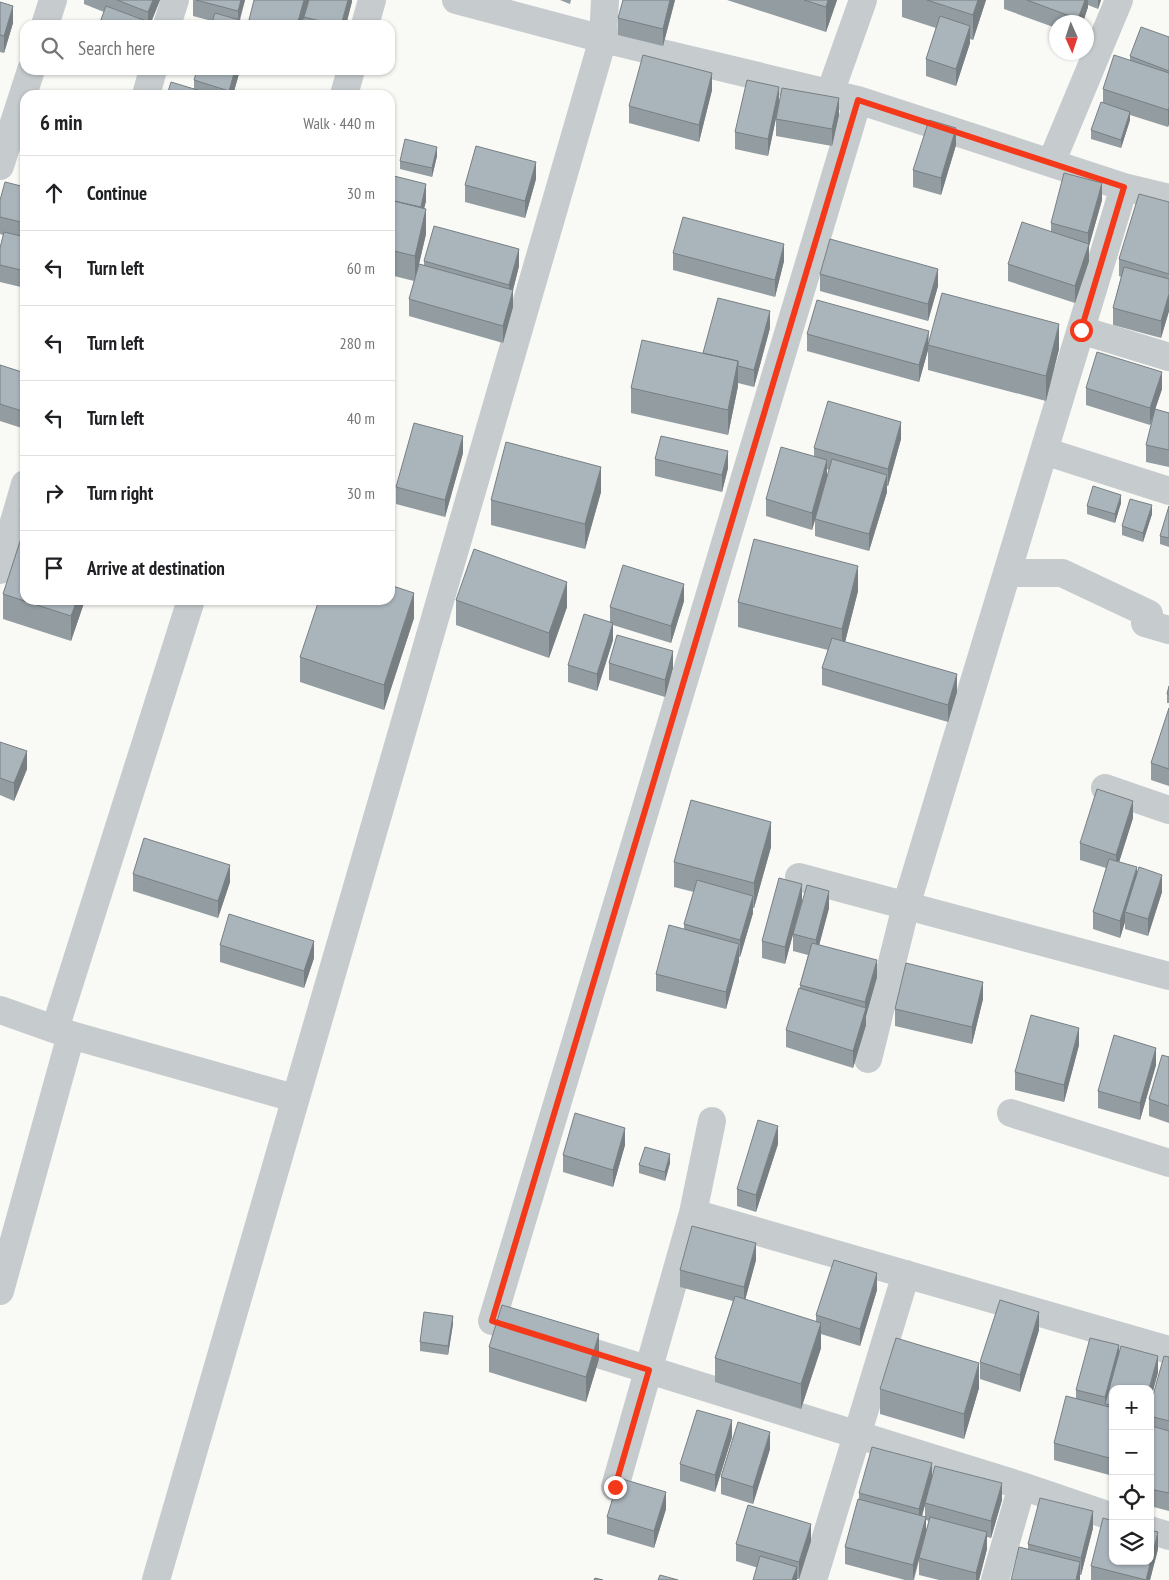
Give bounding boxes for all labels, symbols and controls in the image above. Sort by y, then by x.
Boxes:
north arrow [1049,15,1094,60]
search box [20,20,395,75]
icon: search [38,34,66,62]
text: Search here [78,36,155,60]
text: 6 min [40,109,82,136]
text: Walk · 440 m [303,113,375,133]
icon: ahead [40,179,68,207]
text: Continue [87,181,147,205]
text: 30 m [347,183,375,203]
icon: left [40,254,68,282]
text: Turn left [87,256,144,280]
text: 60 m [347,258,375,278]
route start [1070,319,1093,342]
icon: left [40,329,68,357]
text: Turn left [87,331,144,355]
text: 280 m [340,333,375,353]
icon: left [40,404,68,432]
text: Turn left [87,406,144,430]
text: 40 m [347,408,375,428]
icon: right [40,479,68,507]
text: Turn right [87,481,153,505]
text: 30 m [347,483,375,503]
icon: arrive [40,554,68,582]
text: Arrive at destination [87,556,225,580]
map controls [1109,1385,1154,1565]
button: + [1109,1385,1154,1430]
button: − [1109,1430,1154,1475]
button: locate [1109,1475,1154,1520]
route end [604,1476,627,1499]
button: layers [1109,1520,1154,1565]

